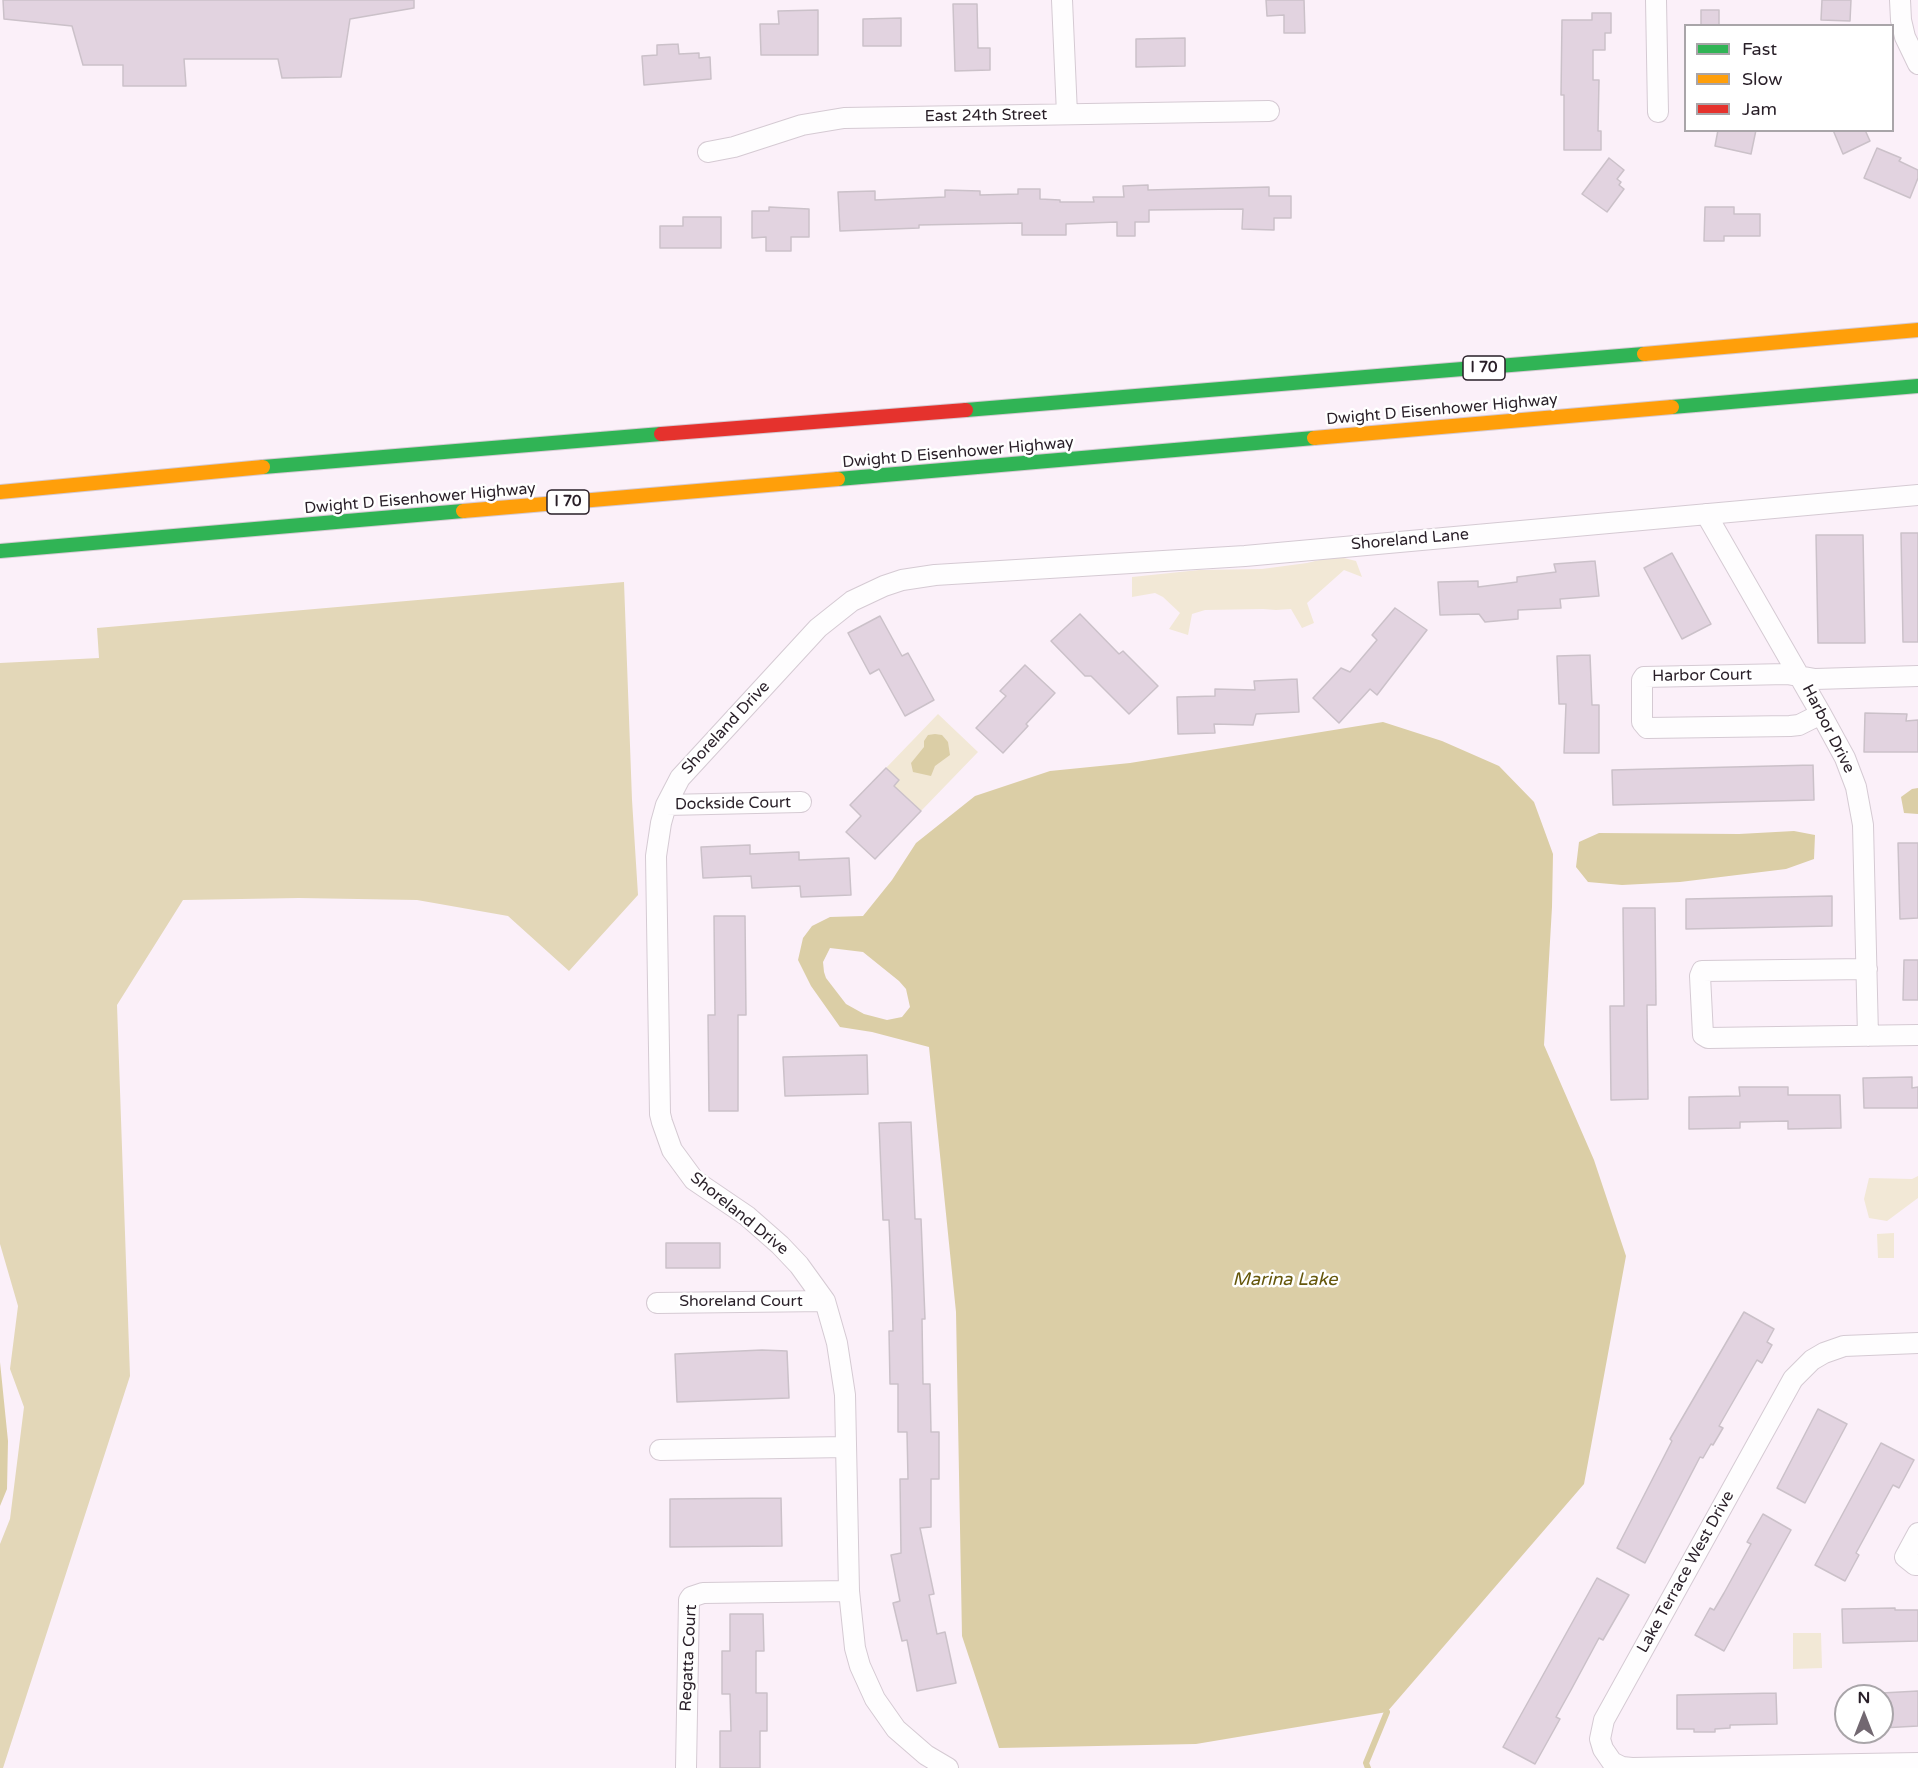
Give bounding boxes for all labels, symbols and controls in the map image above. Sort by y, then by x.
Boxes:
legend [1684,24,1894,132]
text: Fast [1742,38,1777,60]
text: Slow [1742,68,1783,90]
text: Jam [1742,98,1777,120]
street label: East 24th Street [924,105,1048,127]
road number: I 70 [1463,356,1505,380]
street label: Dwight D Eisenhower Highway [1325,390,1559,430]
street label: Dwight D Eisenhower Highway [841,433,1075,473]
street label: Dwight D Eisenhower Highway [303,479,537,519]
road number: I 70 [547,490,589,514]
street label: Shoreland Lane [1350,525,1470,555]
street label: Harbor Court [1652,666,1752,686]
street label: Shoreland Drive [678,677,774,779]
street label: Harbor Drive [1797,682,1859,776]
street label: Dockside Court [675,793,791,815]
street label: Shoreland Drive [686,1169,792,1259]
water label: Marina Lake [1233,1269,1337,1291]
street label: Shoreland Court [679,1292,803,1312]
street label: Lake Terrace West Drive [1633,1488,1739,1656]
street label: Regatta Court [677,1604,701,1712]
north arrow [1834,1684,1894,1744]
text: N [1858,1688,1870,1708]

